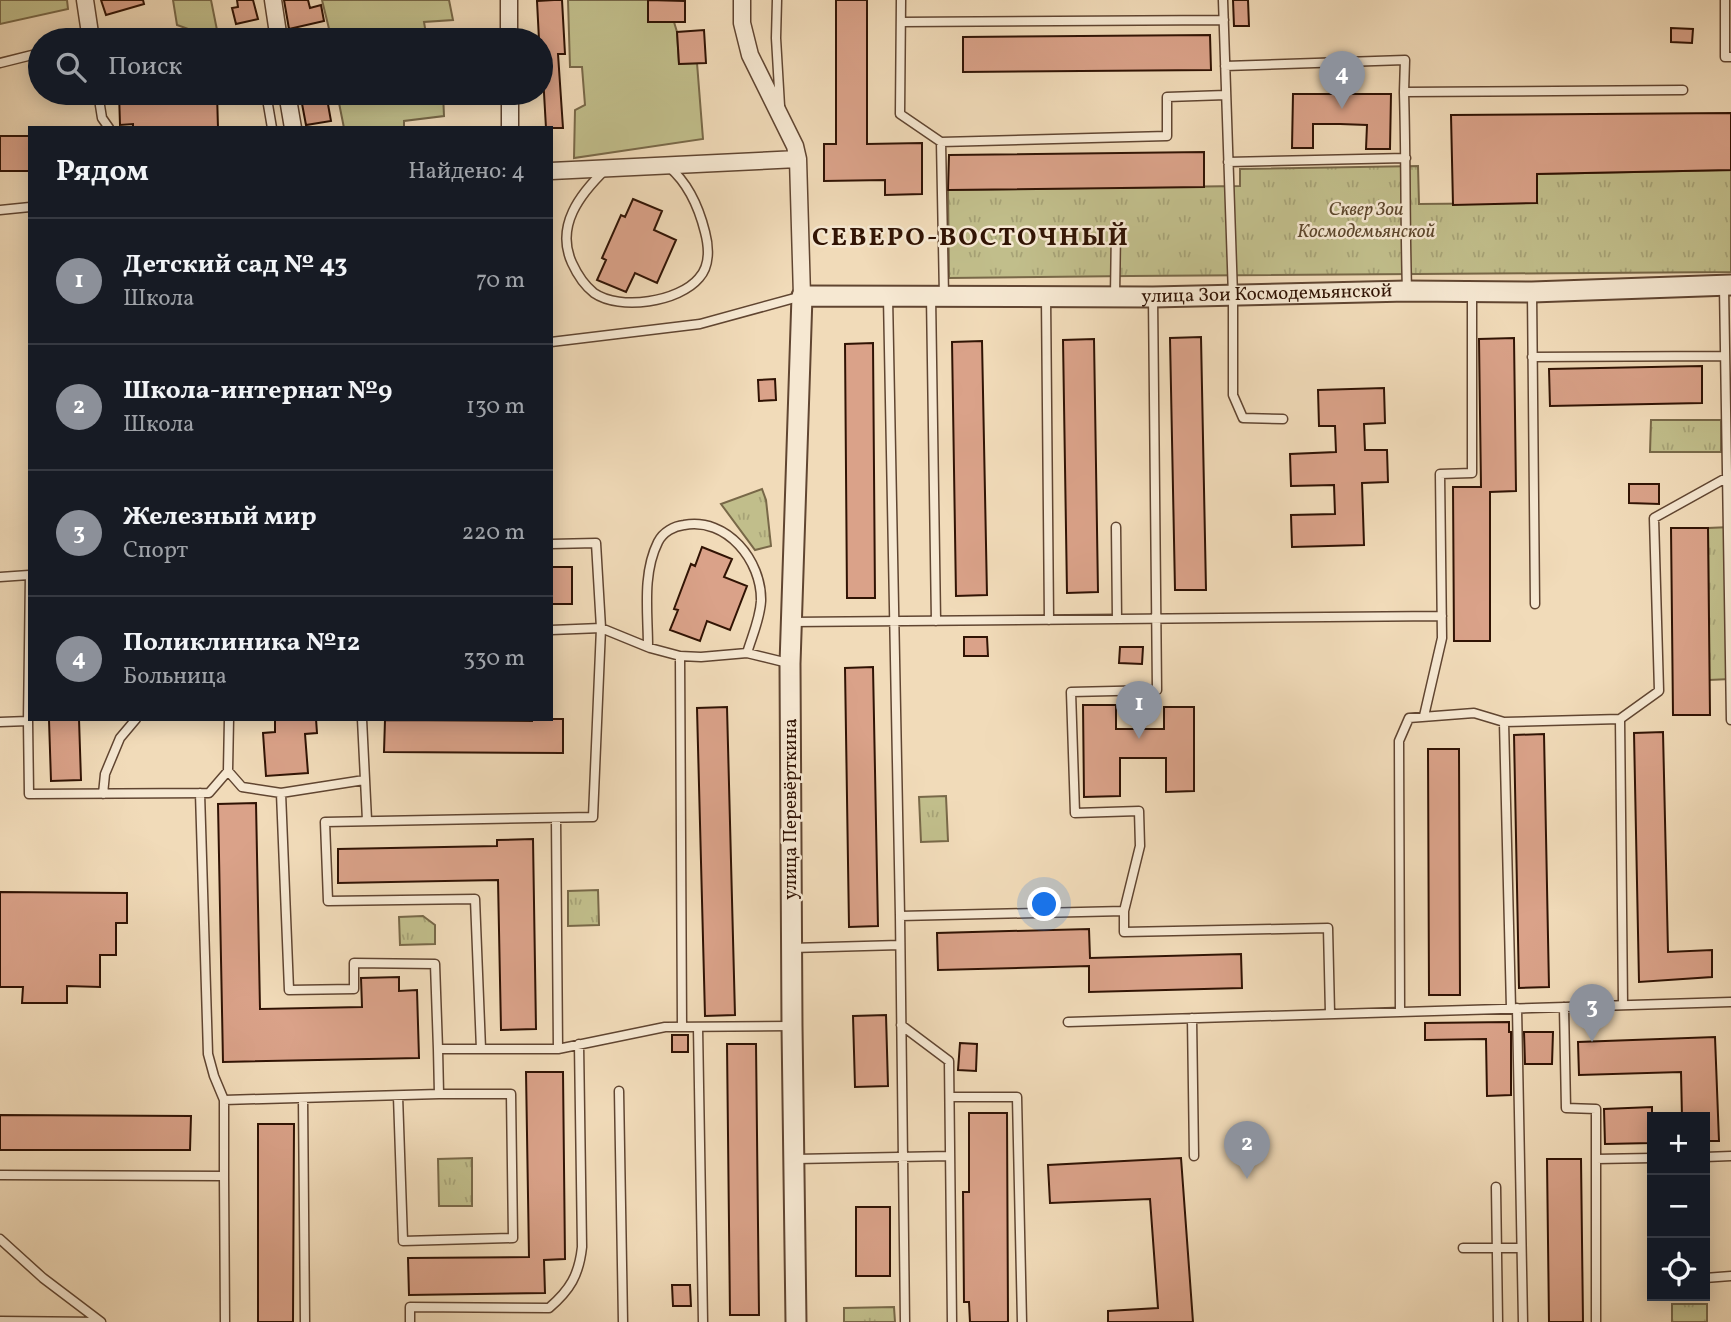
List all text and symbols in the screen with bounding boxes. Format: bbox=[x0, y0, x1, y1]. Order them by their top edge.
search box bbox=[28, 28, 553, 105]
icon: search bbox=[52, 48, 90, 86]
text: Поиск bbox=[108, 49, 182, 85]
pin: 4 bbox=[1319, 51, 1365, 109]
text: Рядом bbox=[56, 151, 149, 193]
text: Найдено: 4 bbox=[408, 156, 525, 188]
park label: Сквер Зои Космодемьянской bbox=[1297, 197, 1435, 245]
district label: СЕВЕРО-ВОСТОЧНЫЙ bbox=[812, 220, 1130, 256]
text: Детский сад № 43 bbox=[123, 247, 348, 283]
text: 1 bbox=[74, 265, 84, 297]
text: 70 m bbox=[476, 265, 525, 297]
street label: улица Зои Космодемьянской bbox=[1141, 278, 1392, 310]
text: Школа bbox=[123, 283, 194, 315]
text: Школа-интернат №9 bbox=[123, 373, 392, 409]
text: 2 bbox=[73, 391, 85, 423]
text: 130 m bbox=[466, 391, 525, 423]
text: Школа bbox=[123, 409, 194, 441]
text: Железный мир bbox=[123, 499, 317, 535]
text: 3 bbox=[73, 517, 85, 549]
text: 220 m bbox=[462, 517, 525, 549]
text: Спорт bbox=[123, 535, 188, 567]
text: Поликлиника №12 bbox=[123, 625, 360, 661]
text: 4 bbox=[72, 643, 86, 675]
text: 330 m bbox=[463, 643, 525, 675]
text: Больница bbox=[123, 661, 227, 693]
pin: 1 bbox=[1116, 681, 1162, 739]
street label: улица Перевёрткина bbox=[778, 718, 804, 900]
your location bbox=[1027, 887, 1061, 921]
pin: 3 bbox=[1569, 984, 1615, 1042]
map controls bbox=[1647, 1112, 1710, 1301]
button: + bbox=[1647, 1112, 1710, 1175]
pin: 2 bbox=[1224, 1121, 1270, 1179]
button: − bbox=[1647, 1175, 1710, 1238]
button: locate bbox=[1647, 1238, 1710, 1301]

